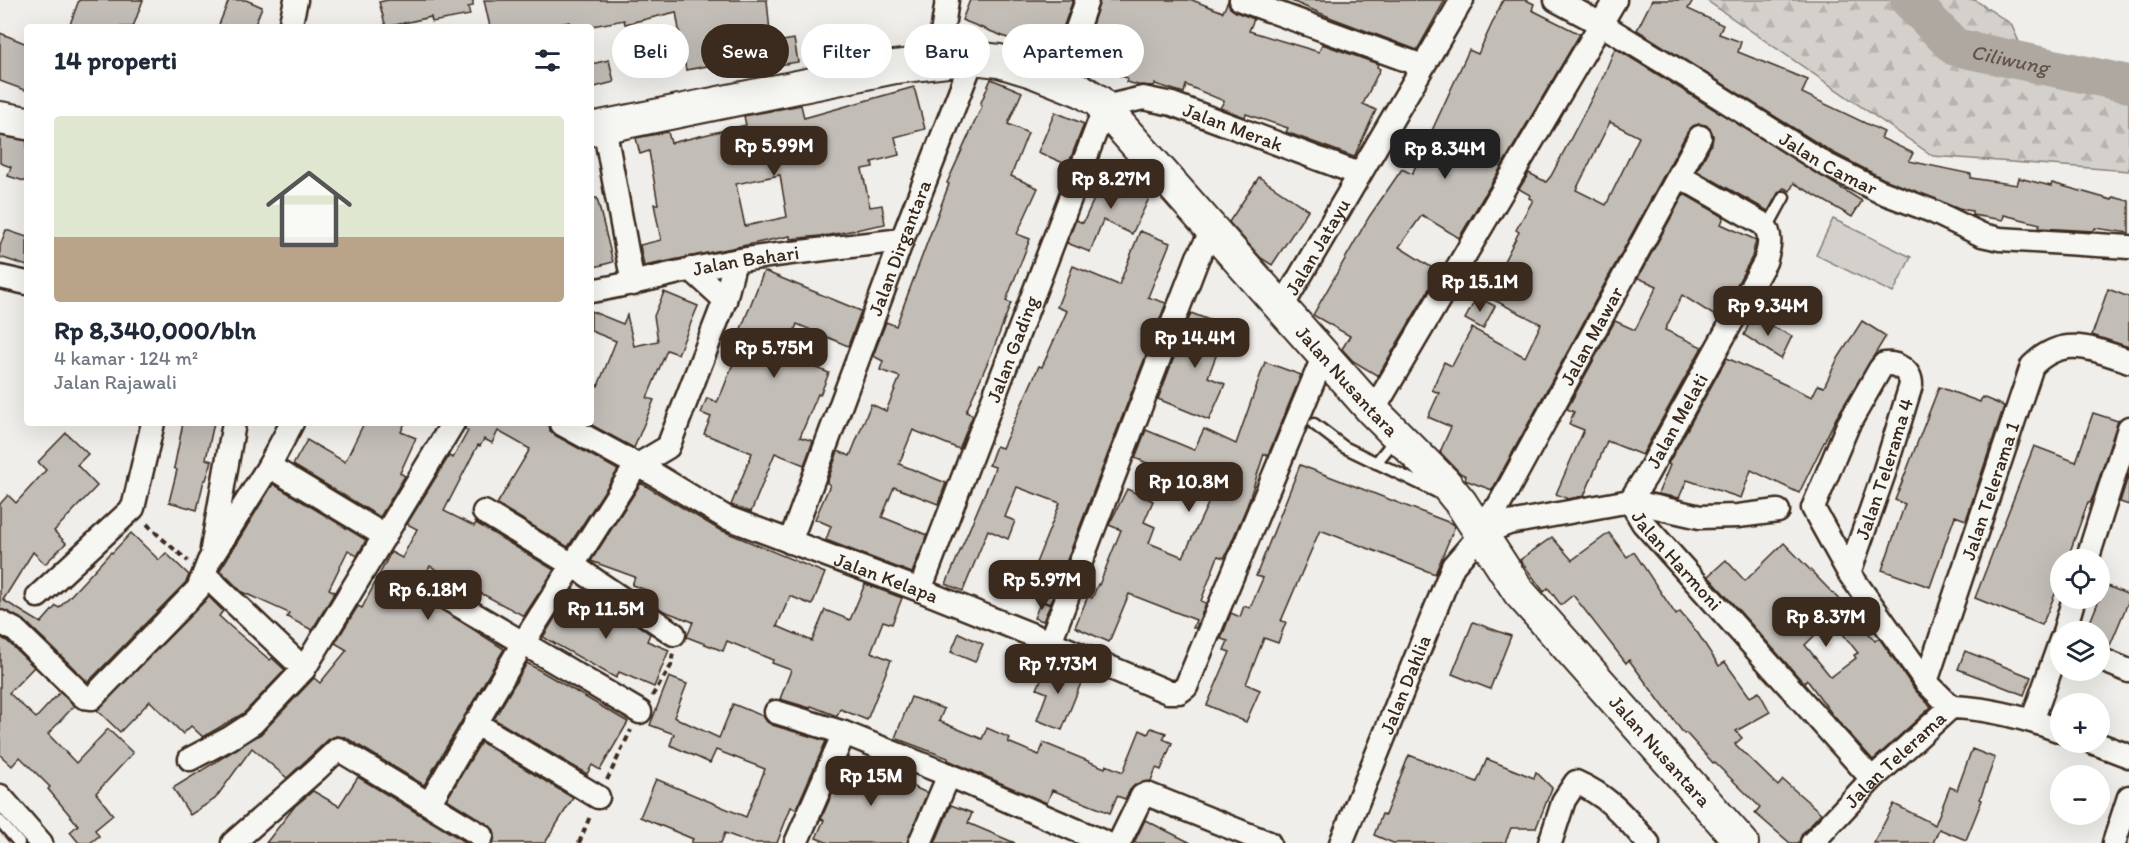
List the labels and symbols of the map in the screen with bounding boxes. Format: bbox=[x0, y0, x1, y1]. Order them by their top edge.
water label: Ciliwung bbox=[1969, 38, 2053, 80]
street label: Jalan Merak bbox=[1180, 97, 1287, 157]
pin: Rp 5.99M bbox=[712, 126, 836, 177]
street label: Jalan Camar bbox=[1775, 126, 1882, 200]
pin: Rp 8.34M bbox=[1383, 129, 1507, 180]
pin: Rp 8.27M bbox=[1049, 159, 1173, 210]
street label: Jalan Dirgantara bbox=[863, 176, 936, 319]
street label: Jalan Jatayu bbox=[1280, 194, 1355, 299]
street label: Jalan Bahari bbox=[690, 240, 801, 281]
pin: Rp 15.1M bbox=[1418, 262, 1542, 313]
street label: Jalan Mawar bbox=[1555, 282, 1628, 389]
pin: Rp 9.34M bbox=[1706, 286, 1830, 337]
street label: Jalan Gading bbox=[981, 292, 1044, 406]
pin: Rp 14.4M bbox=[1133, 318, 1257, 369]
street label: Jalan Nusantara bbox=[1291, 321, 1404, 442]
pin: Rp 5.75M bbox=[712, 328, 836, 379]
street label: Jalan Melati bbox=[1641, 369, 1713, 472]
street label: Jalan Telerama 4 bbox=[1850, 395, 1918, 543]
street label: Jalan Telerama 1 bbox=[1956, 418, 2025, 563]
pin: Rp 10.8M bbox=[1127, 462, 1251, 513]
street label: Jalan Harmoni bbox=[1626, 506, 1727, 615]
street label: Jalan Kelapa bbox=[831, 547, 942, 608]
pin: Rp 5.97M bbox=[980, 560, 1104, 611]
pin: Rp 6.18M bbox=[366, 570, 490, 621]
pin: Rp 11.5M bbox=[544, 589, 668, 640]
pin: Rp 8.37M bbox=[1764, 597, 1888, 648]
street label: Jalan Dahlia bbox=[1374, 631, 1436, 738]
pin: Rp 7.73M bbox=[996, 644, 1120, 695]
street label: Jalan Nusantara bbox=[1604, 690, 1717, 812]
street label: Jalan Telerama bbox=[1839, 705, 1951, 813]
pin: Rp 15M bbox=[822, 756, 920, 807]

